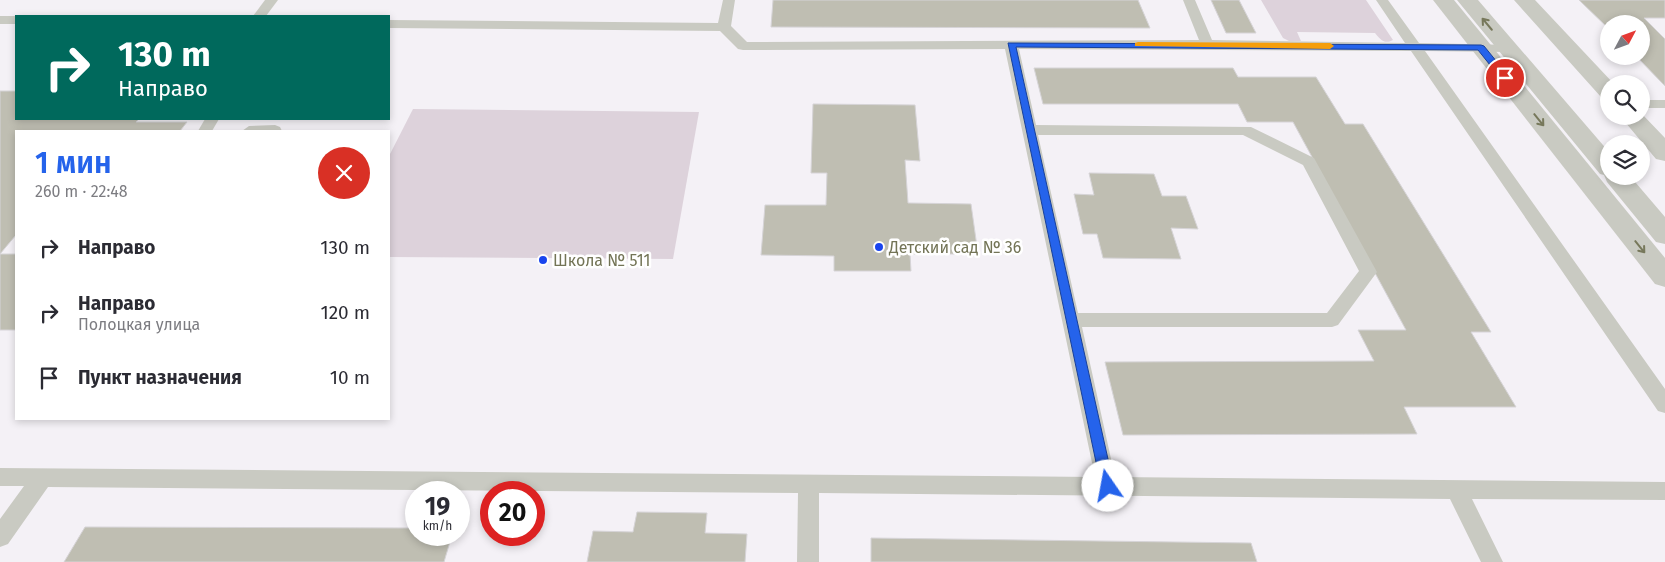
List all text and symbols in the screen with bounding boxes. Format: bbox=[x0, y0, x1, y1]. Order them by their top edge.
north arrow bbox=[1600, 15, 1650, 65]
map controls bbox=[1600, 15, 1650, 185]
one-way arrow bbox=[1482, 18, 1493, 31]
text: 130 m bbox=[118, 33, 211, 75]
icon: right bbox=[35, 35, 100, 100]
pin bbox=[1484, 57, 1526, 99]
icon: arrive bbox=[1491, 64, 1519, 92]
text: Направо bbox=[118, 75, 208, 102]
button: search bbox=[1600, 75, 1650, 125]
one-way arrow bbox=[1533, 113, 1544, 126]
button: layers bbox=[1600, 135, 1650, 185]
text: 1 мин bbox=[35, 145, 112, 181]
button: close bbox=[318, 147, 370, 199]
text: 260 m · 22:48 bbox=[35, 182, 128, 201]
icon: right bbox=[35, 234, 63, 262]
text: Направо bbox=[78, 236, 155, 259]
text: 130 m bbox=[320, 236, 370, 259]
place label: Детский сад № 36 bbox=[888, 238, 1021, 257]
one-way arrow bbox=[1635, 240, 1646, 253]
marker: Детский сад № 36 bbox=[873, 241, 885, 253]
place label: Школа № 511 bbox=[553, 251, 650, 270]
marker: Школа № 511 bbox=[537, 254, 549, 266]
text: Направо bbox=[78, 292, 155, 315]
icon: right bbox=[35, 299, 63, 327]
text: 120 m bbox=[320, 301, 370, 324]
text: Полоцкая улица bbox=[78, 315, 200, 334]
icon: arrive bbox=[35, 364, 63, 392]
text: Пункт назначения bbox=[78, 366, 242, 389]
text: 10 m bbox=[330, 366, 370, 389]
position arrow bbox=[1081, 459, 1133, 511]
speed limit sign: 20 bbox=[480, 481, 545, 546]
text: 19 bbox=[425, 492, 450, 522]
text: km/h bbox=[423, 519, 452, 533]

